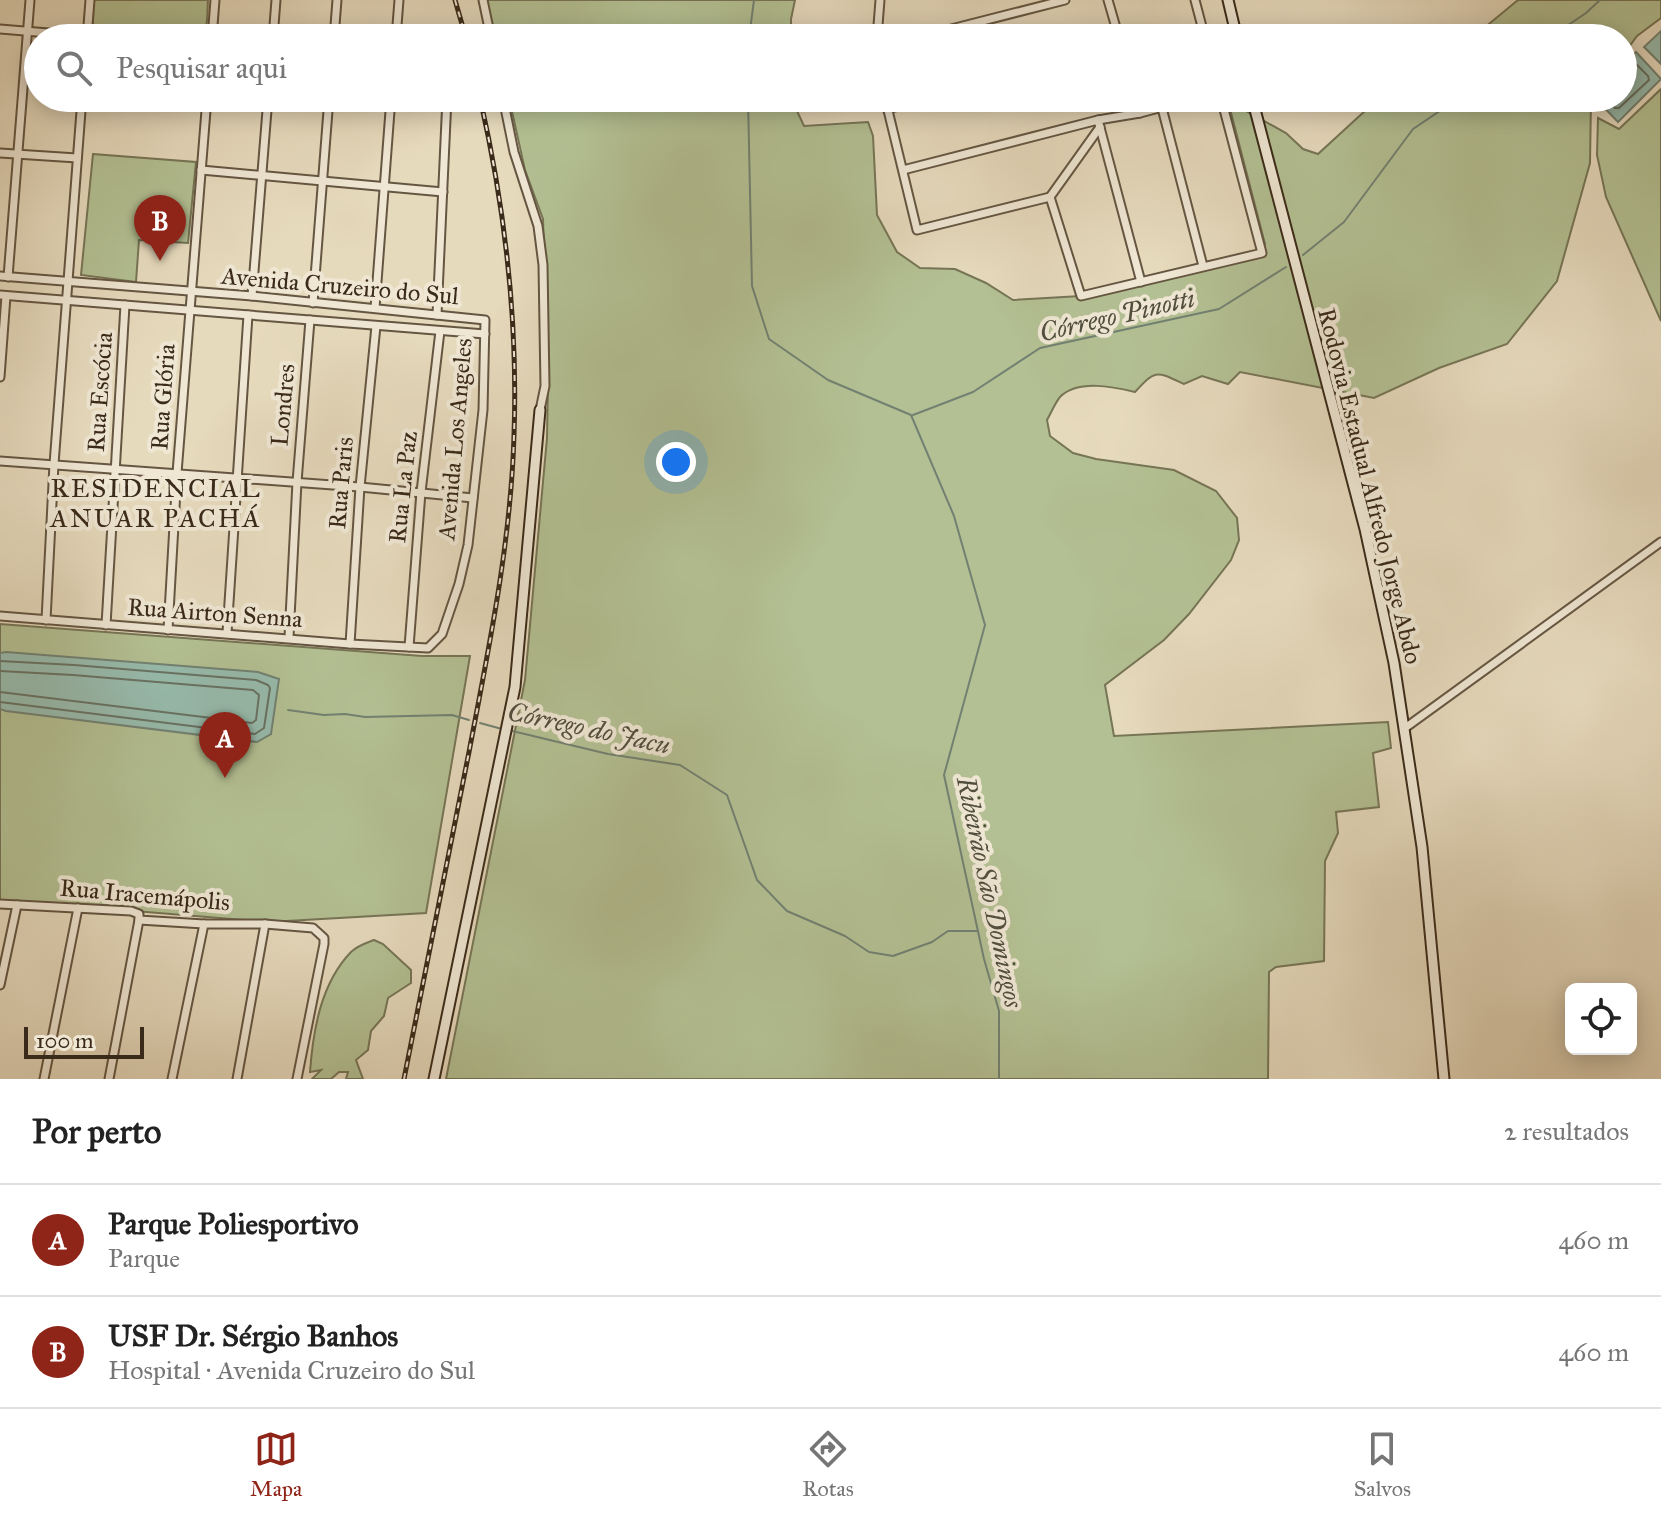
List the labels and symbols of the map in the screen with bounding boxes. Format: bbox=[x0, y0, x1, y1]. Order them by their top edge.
pin: B bbox=[134, 195, 186, 261]
street label: Avenida Cruzeiro do Sul bbox=[219, 261, 460, 311]
water label: Córrego Pinotti bbox=[1036, 282, 1198, 348]
street label: Rodovia Estadual Alfredo Jorge Abdo bbox=[1311, 305, 1429, 667]
street label: Rua Escócia bbox=[81, 330, 119, 453]
street label: Avenida Los Angeles bbox=[431, 337, 479, 542]
street label: Rua Glória bbox=[144, 342, 182, 451]
street label: Londres bbox=[264, 363, 302, 447]
street label: Rua La Paz bbox=[382, 430, 424, 544]
street label: Rua Paris bbox=[322, 436, 360, 530]
your location bbox=[656, 442, 696, 482]
district label: RESIDENCIAL ANUAR PACHÁ bbox=[49, 472, 262, 534]
street label: Rua Airton Senna bbox=[126, 592, 304, 634]
water label: Córrego do Jacu bbox=[505, 695, 673, 761]
pin: A bbox=[199, 712, 251, 778]
water label: Ribeirão São Domingos bbox=[950, 773, 1030, 1011]
street label: Rua Iracemápolis bbox=[59, 873, 231, 917]
scale bar bbox=[24, 1023, 144, 1059]

